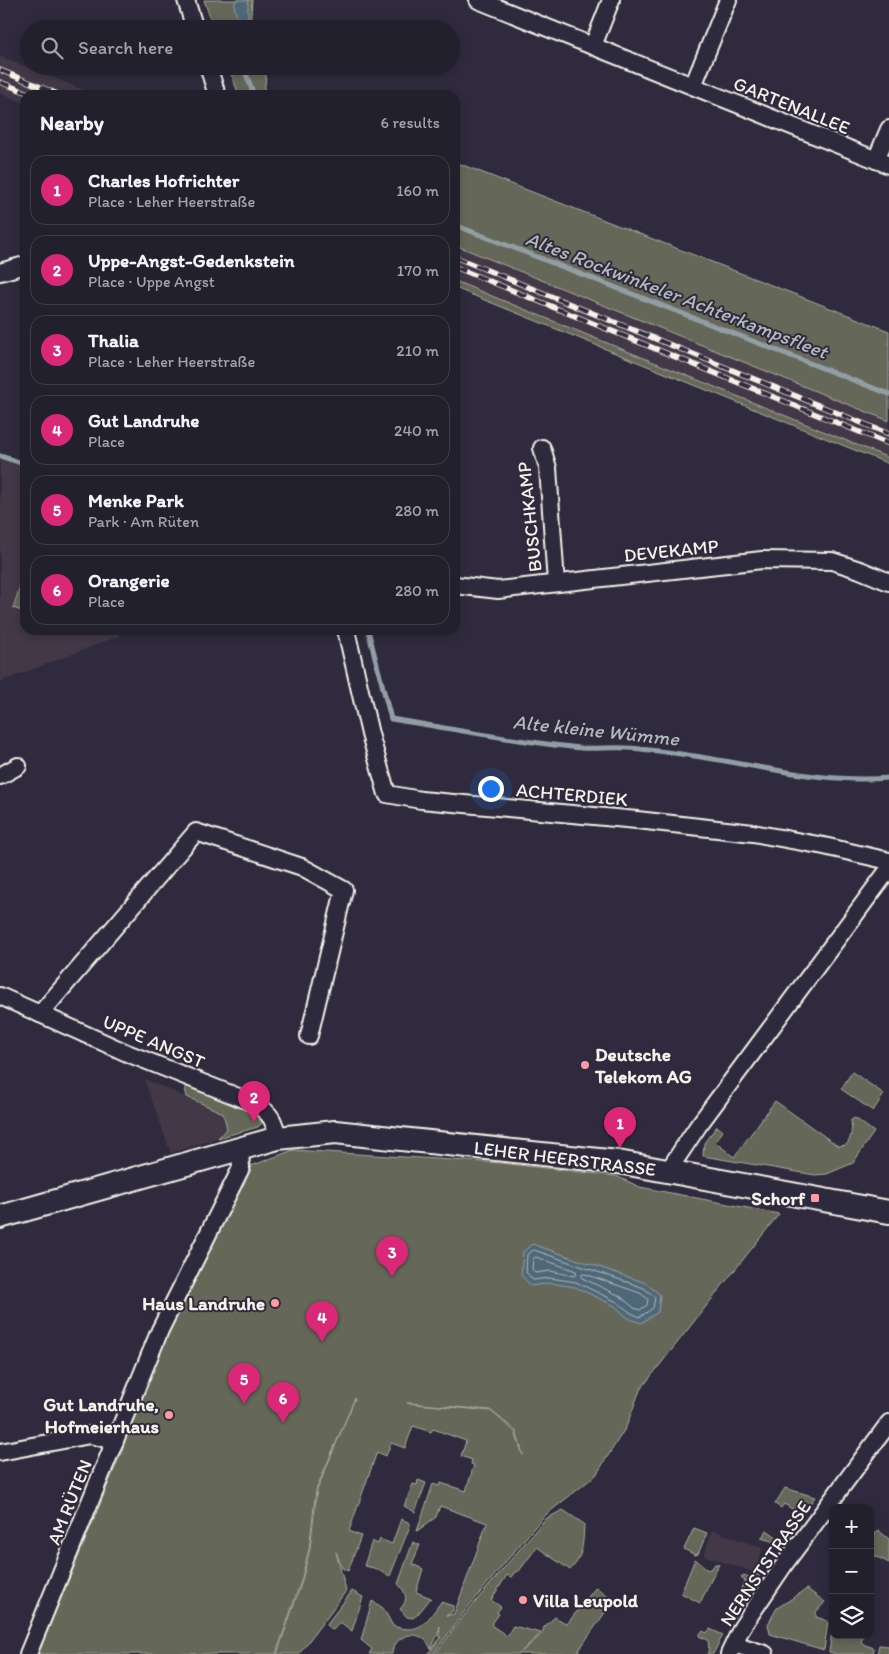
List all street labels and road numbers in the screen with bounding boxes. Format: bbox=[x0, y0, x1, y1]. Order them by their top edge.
street label: GARTENALLEE bbox=[730, 72, 854, 139]
street label: BUSCHKAMP bbox=[512, 461, 547, 573]
street label: DEVEKAMP bbox=[623, 534, 720, 567]
street label: ACHTERDIEK bbox=[515, 778, 630, 811]
street label: UPPE ANGST bbox=[99, 1010, 209, 1073]
street label: LEHER HEERSTRASSE bbox=[473, 1136, 657, 1181]
street label: AM RÜTEN bbox=[42, 1456, 97, 1548]
street label: NERNSTSTRASSE bbox=[715, 1496, 816, 1630]

